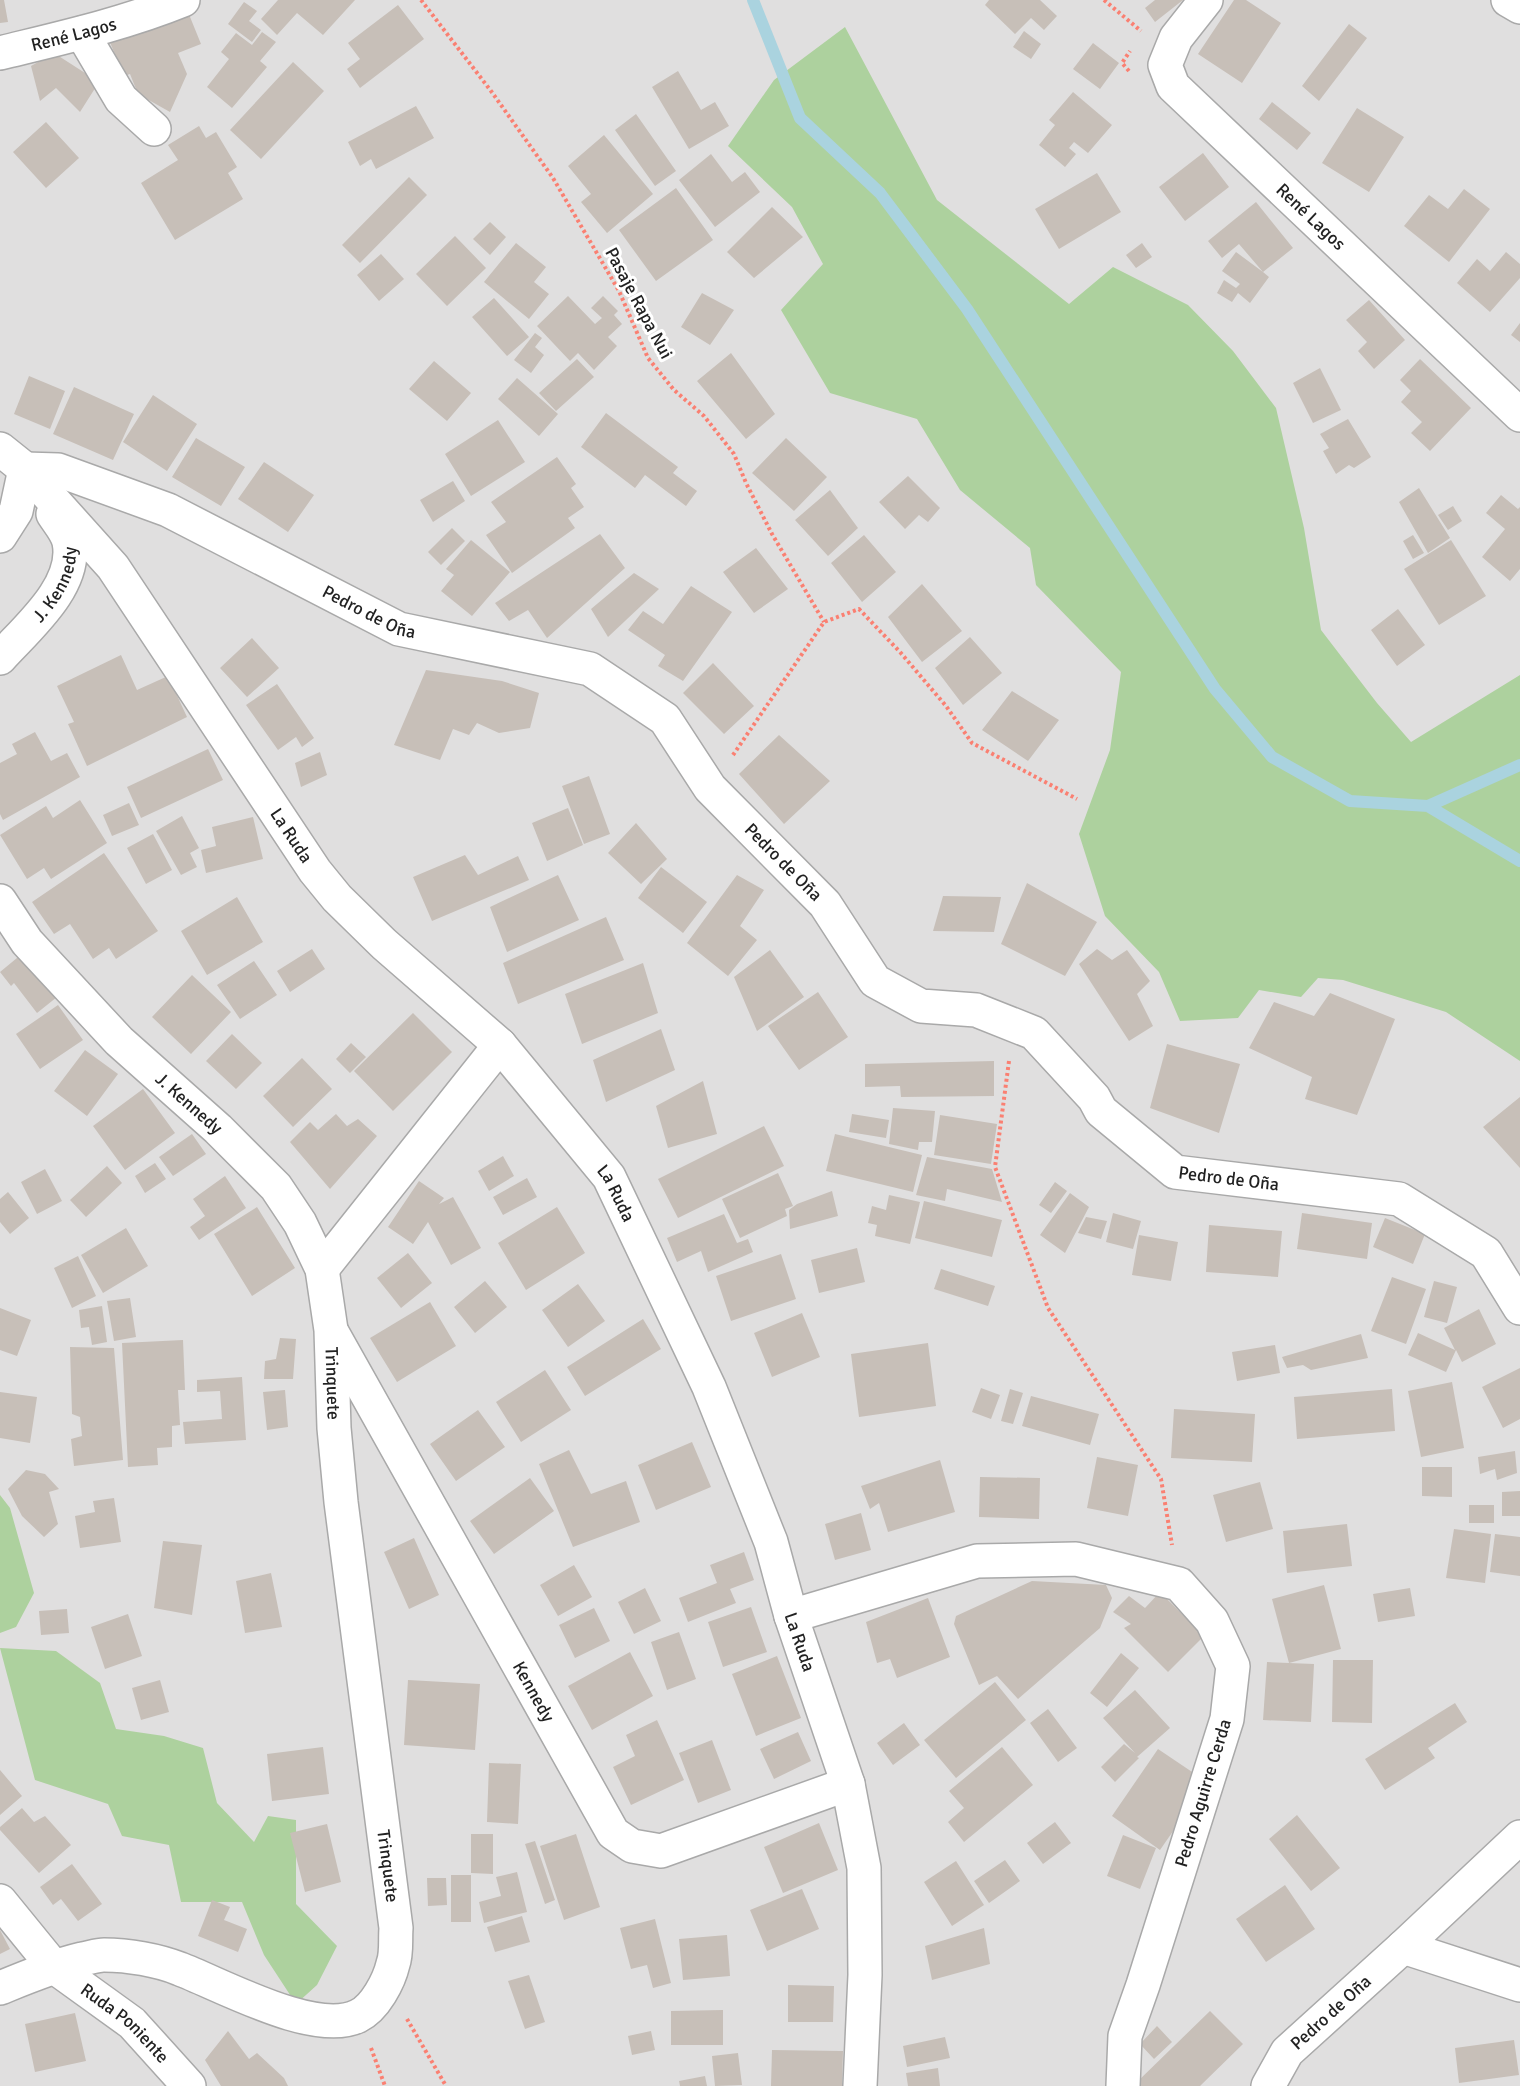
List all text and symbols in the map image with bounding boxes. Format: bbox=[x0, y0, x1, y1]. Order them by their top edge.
street label: René Lagos bbox=[29, 13, 119, 56]
street label: René Lagos bbox=[1272, 179, 1350, 255]
street label: Pasaje Rapa Nui bbox=[600, 243, 678, 363]
street label: J. Kennedy bbox=[28, 546, 81, 627]
street label: Pedro de Oña bbox=[319, 580, 418, 643]
street label: La Ruda bbox=[265, 804, 317, 867]
street label: Pedro de Oña bbox=[740, 818, 827, 906]
street label: J. Kennedy bbox=[151, 1068, 228, 1139]
street label: La Ruda bbox=[592, 1160, 640, 1225]
street label: Pedro de Oña bbox=[1177, 1162, 1280, 1195]
street label: Trinquete bbox=[321, 1346, 345, 1420]
street label: La Ruda bbox=[780, 1609, 820, 1675]
street label: Kennedy bbox=[508, 1657, 560, 1726]
street label: Pedro Aguirre Cerda bbox=[1170, 1716, 1236, 1870]
street label: Trinquete bbox=[372, 1828, 404, 1904]
street label: Pedro de Oña bbox=[1286, 1970, 1376, 2055]
street label: Ruda Poniente bbox=[76, 1979, 174, 2068]

